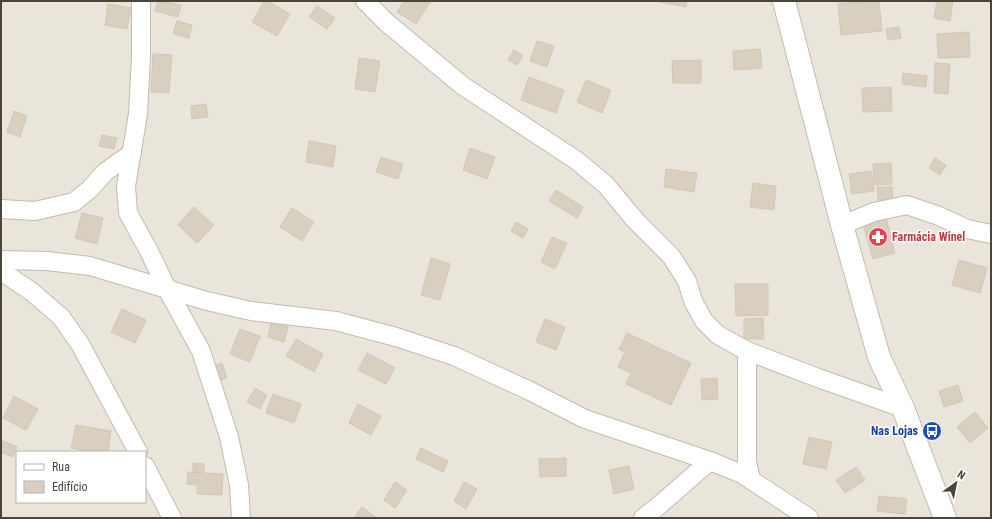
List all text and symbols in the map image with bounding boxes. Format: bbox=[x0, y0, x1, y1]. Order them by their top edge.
pharmacy icon: Farmácia Winel bbox=[867, 226, 889, 248]
place label: Farmácia Winel bbox=[892, 230, 965, 244]
bus stop icon: Nas Lojas bbox=[921, 420, 943, 442]
place label: Nas Lojas bbox=[871, 424, 919, 438]
legend bbox=[16, 451, 146, 503]
text: Rua bbox=[52, 460, 70, 474]
north arrow bbox=[936, 463, 976, 503]
text: N bbox=[955, 468, 968, 482]
text: Edifício bbox=[52, 480, 88, 494]

